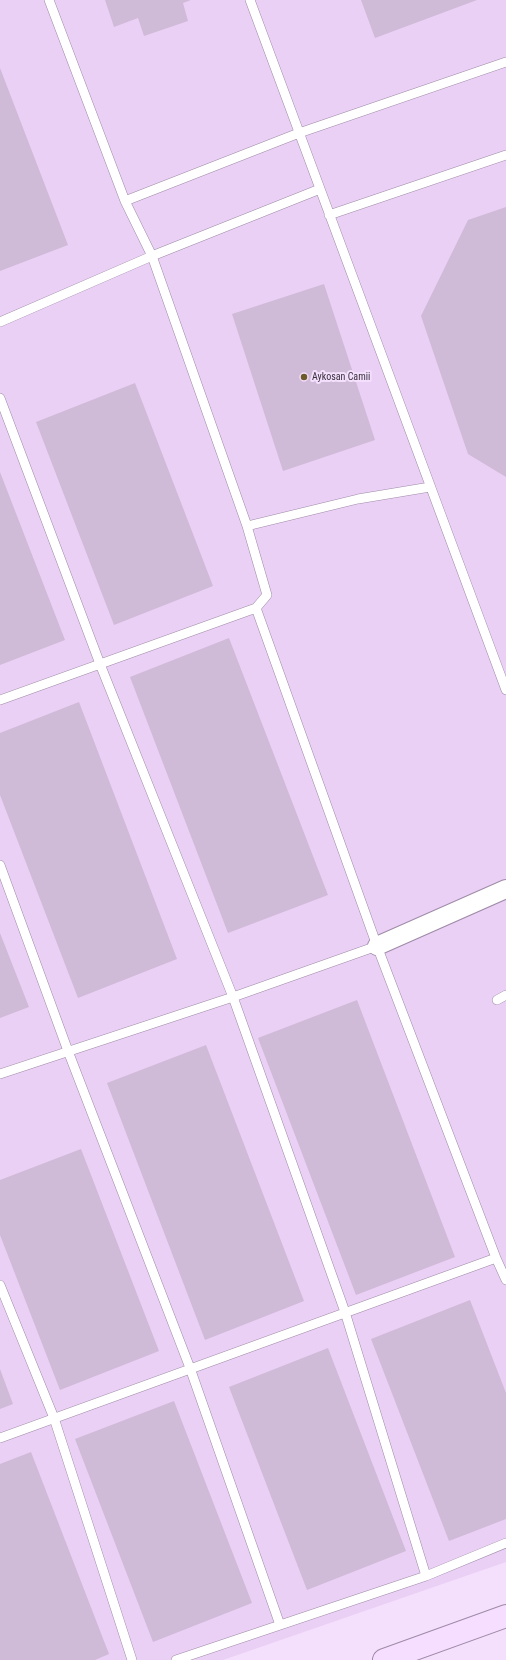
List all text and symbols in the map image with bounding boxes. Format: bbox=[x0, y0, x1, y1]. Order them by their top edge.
place label: Aykosan Camii bbox=[312, 371, 370, 383]
marker: Aykosan Camii bbox=[299, 372, 309, 382]

